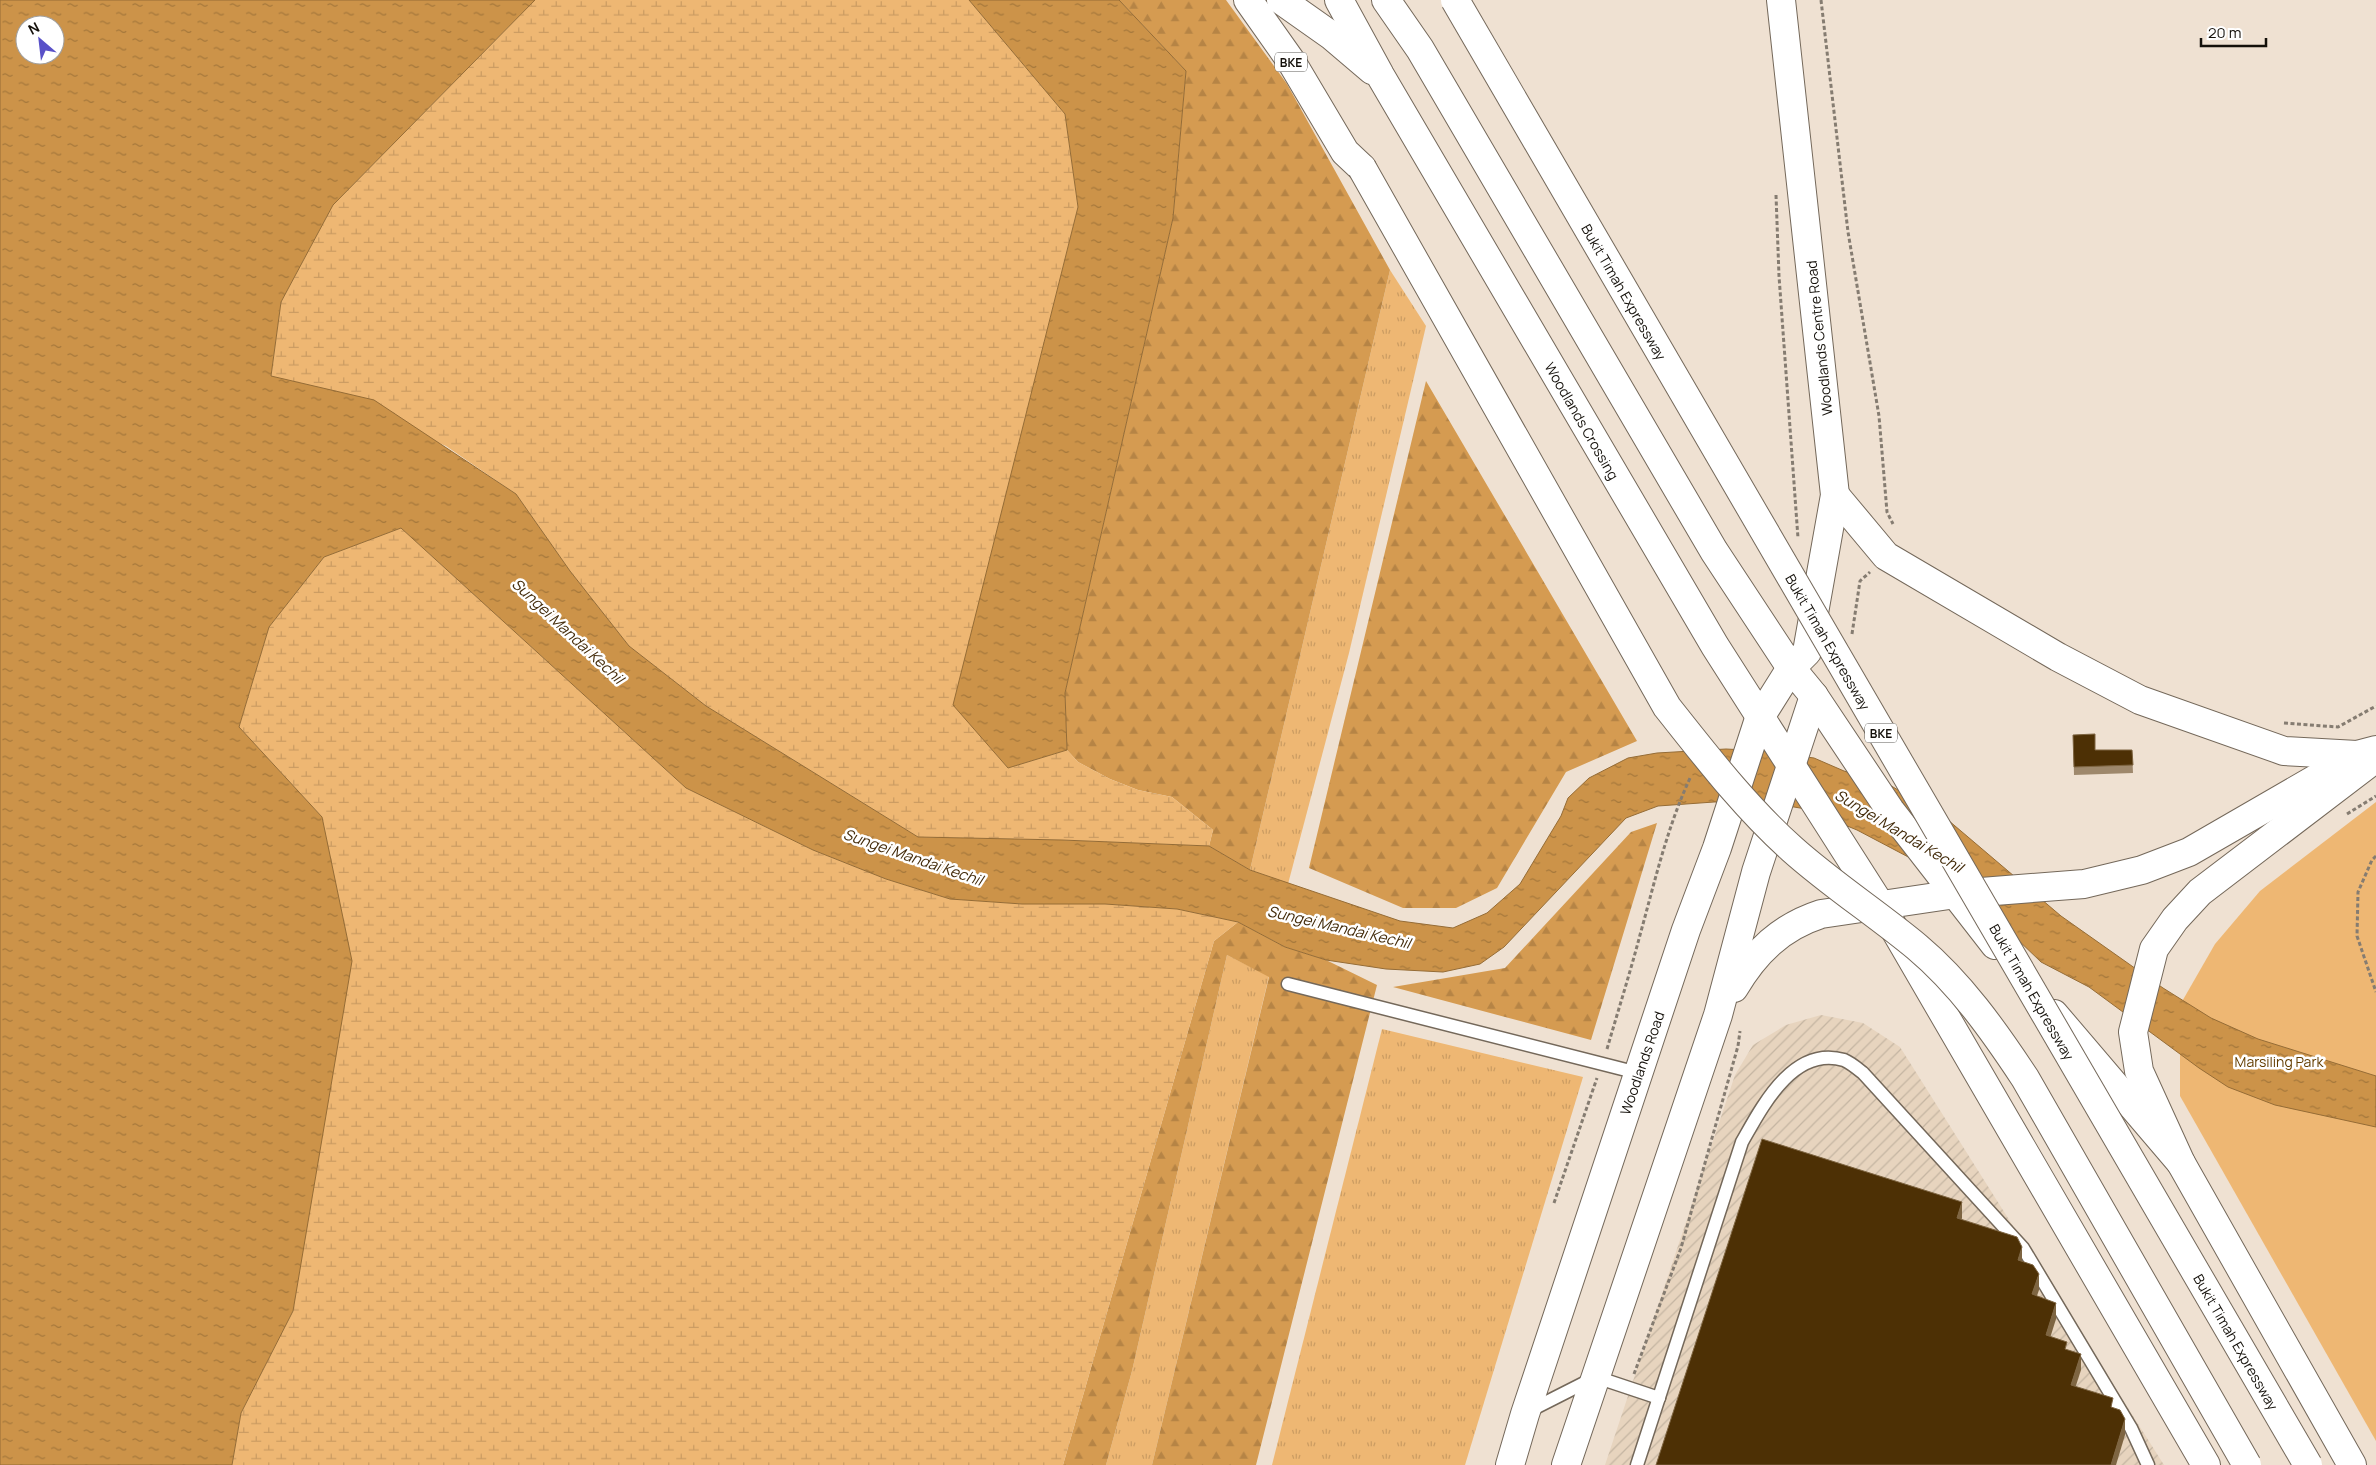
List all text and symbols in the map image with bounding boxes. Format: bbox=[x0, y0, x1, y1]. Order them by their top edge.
north arrow bbox=[15, 15, 65, 65]
scale bar bbox=[2201, 15, 2266, 47]
text: N bbox=[25, 17, 43, 39]
text: 20 m bbox=[2208, 22, 2241, 43]
road number: BKE bbox=[1275, 52, 1307, 72]
street label: Bukit Timah Expressway bbox=[1577, 221, 1671, 364]
street label: Woodlands Centre Road bbox=[1801, 260, 1837, 416]
street label: Woodlands Crossing bbox=[1541, 359, 1623, 483]
street label: Bukit Timah Expressway bbox=[1781, 571, 1875, 714]
water label: Sungei Mandai Kechil bbox=[507, 574, 630, 690]
road number: BKE bbox=[1865, 724, 1897, 742]
water label: Sungei Mandai Kechil bbox=[1831, 784, 1969, 879]
water label: Sungei Mandai Kechil bbox=[841, 823, 988, 892]
water label: Sungei Mandai Kechil bbox=[1265, 900, 1415, 954]
street label: Bukit Timah Expressway bbox=[1985, 921, 2079, 1064]
street label: Woodlands Road bbox=[1615, 1009, 1669, 1117]
park label: Marsiling Park bbox=[2235, 1052, 2324, 1071]
street label: Bukit Timah Expressway bbox=[2189, 1271, 2283, 1414]

